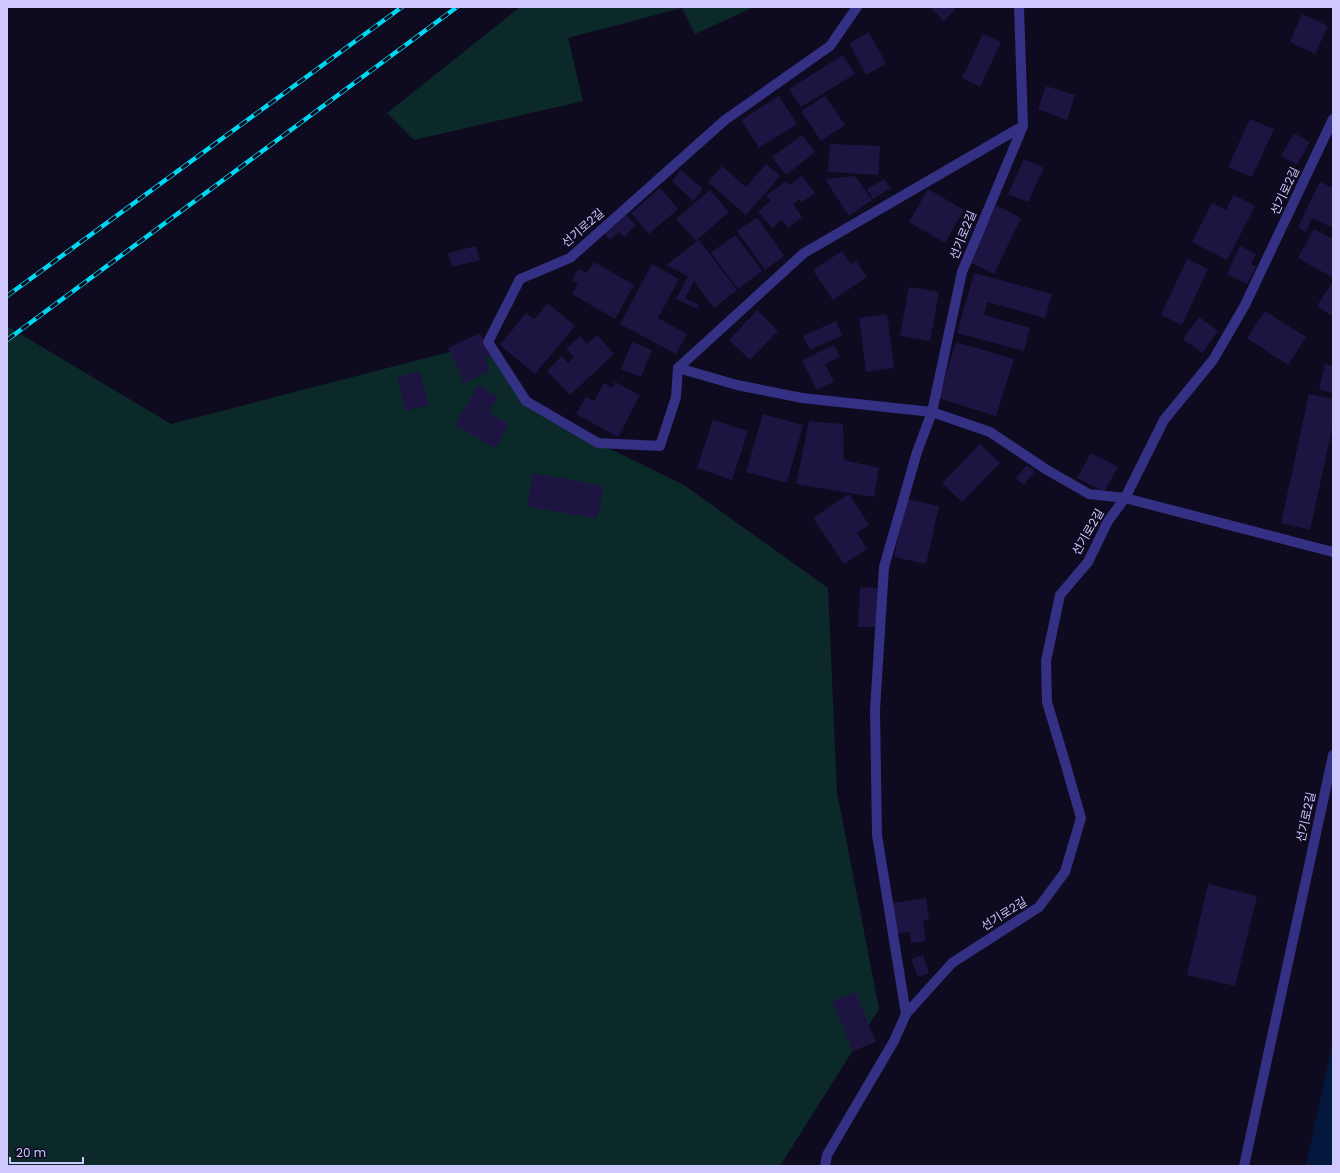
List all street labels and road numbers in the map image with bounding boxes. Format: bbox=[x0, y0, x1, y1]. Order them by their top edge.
street label: 선기로2길 bbox=[1266, 164, 1303, 218]
street label: 선기로2길 bbox=[558, 204, 608, 251]
street label: 선기로2길 bbox=[945, 208, 980, 262]
street label: 선기로2길 bbox=[1067, 505, 1108, 558]
street label: 선기로2길 bbox=[1292, 790, 1319, 844]
street label: 선기로2길 bbox=[978, 893, 1030, 934]

